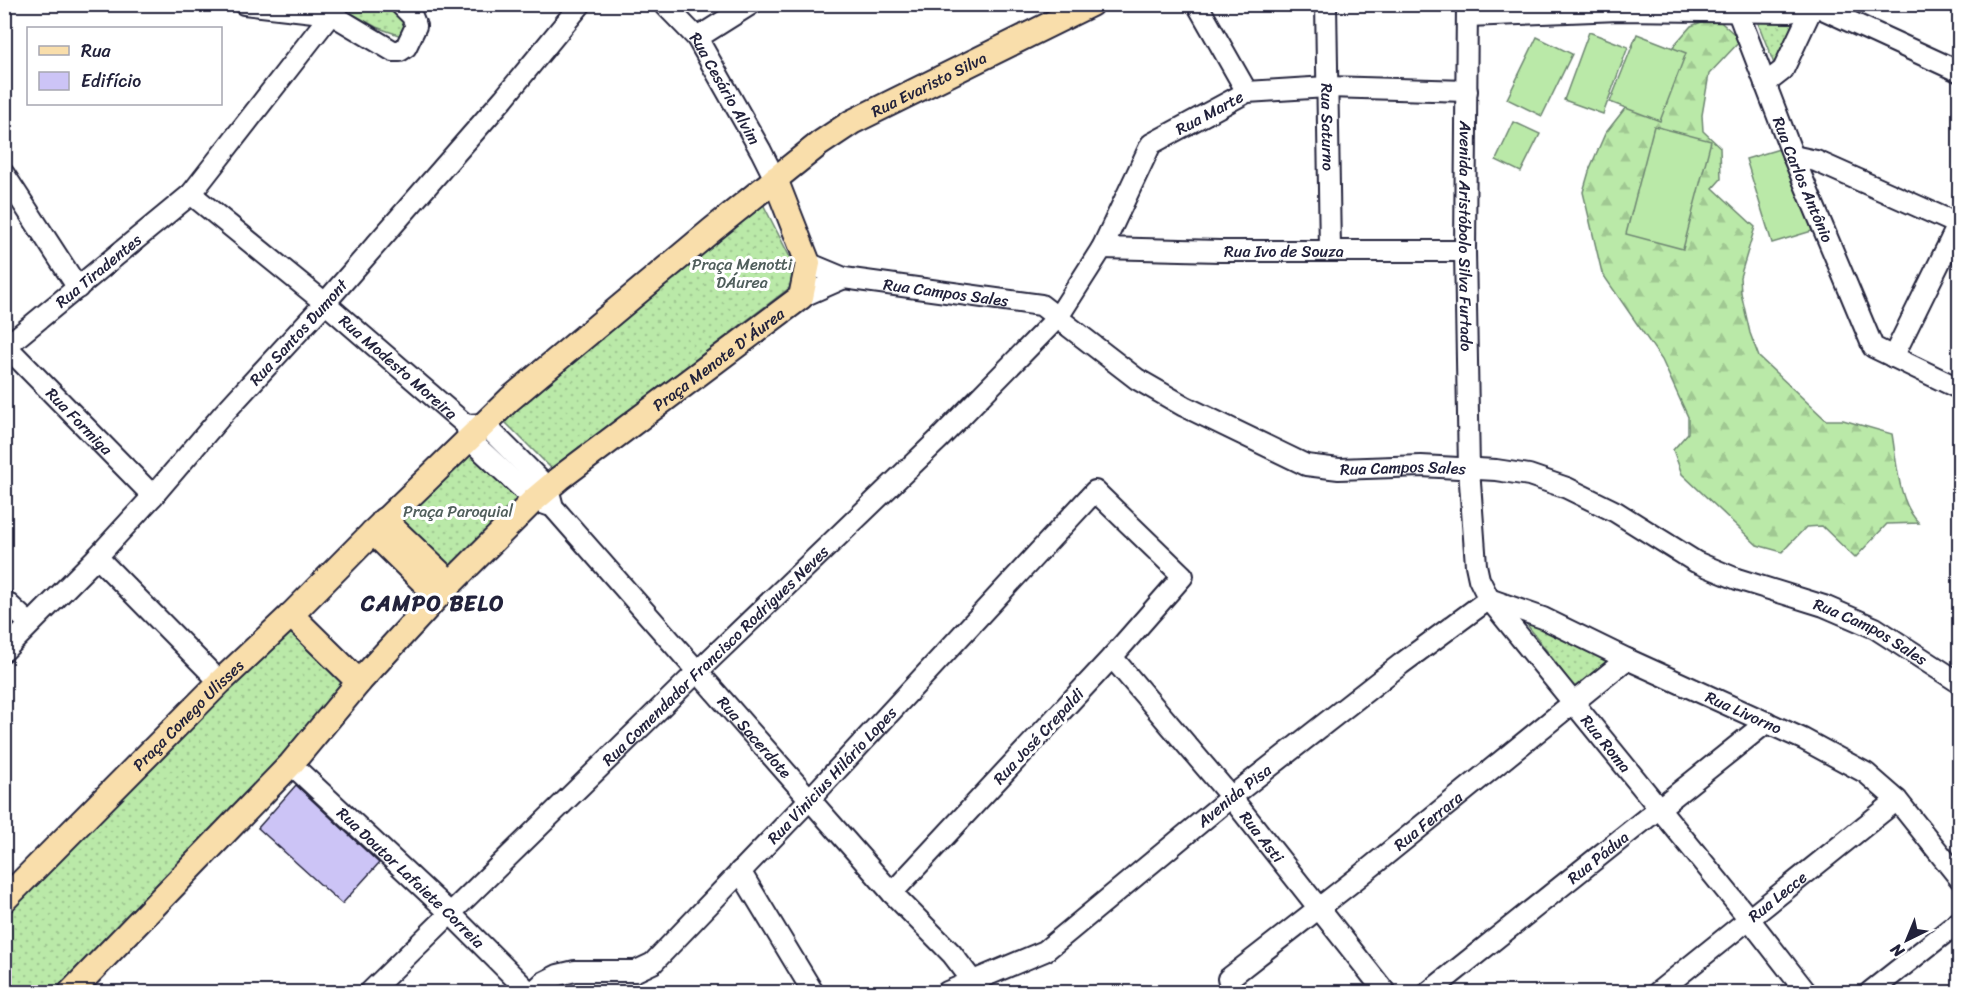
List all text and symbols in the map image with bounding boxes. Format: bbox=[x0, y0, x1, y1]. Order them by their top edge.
street label: Rua Cesário Alvim bbox=[682, 24, 769, 150]
legend bbox=[27, 27, 222, 105]
text: Rua bbox=[81, 35, 112, 67]
street label: Rua Evaristo Silva bbox=[866, 44, 992, 126]
text: Edifício bbox=[81, 65, 141, 97]
street label: Rua Marte bbox=[1170, 82, 1249, 143]
street label: Rua Saturno bbox=[1312, 83, 1343, 171]
street label: Rua Carlos Antônio bbox=[1764, 112, 1842, 247]
street label: Avenida Aristóbolo Silva Furtado bbox=[1450, 120, 1481, 352]
street label: Rua Tiradentes bbox=[49, 226, 149, 316]
street label: Rua Ivo de Souza bbox=[1224, 237, 1344, 266]
park label: Praça Menotti DÁurea bbox=[692, 250, 793, 297]
street label: Rua Campos Sales bbox=[882, 270, 1011, 315]
street label: Rua Santos Dumont bbox=[242, 272, 356, 393]
street label: Praça Menote D'Áurea bbox=[646, 299, 792, 419]
street label: Rua Modesto Moreira bbox=[332, 307, 464, 427]
street label: Rua Formiga bbox=[38, 380, 120, 463]
street label: Rua Campos Sales bbox=[1340, 452, 1467, 484]
park label: Praça Paroquial bbox=[403, 497, 513, 526]
street label: Rua Comendador Francisco Rodrigues Neves bbox=[595, 538, 836, 773]
district label: CAMPO BELO bbox=[360, 584, 505, 623]
street label: Rua Campos Sales bbox=[1810, 590, 1934, 674]
street label: Praça Conego Ulisses bbox=[125, 652, 251, 778]
street label: Rua José Crepaldi bbox=[986, 681, 1092, 792]
street label: Rua Livorno bbox=[1701, 683, 1787, 743]
street label: Rua Sacerdote bbox=[710, 689, 799, 785]
street label: Rua Vinicius Hilário Lopes bbox=[760, 699, 904, 851]
street label: Rua Roma bbox=[1573, 708, 1639, 779]
street label: Avenida Pisa bbox=[1189, 756, 1279, 836]
street label: Rua Ferrara bbox=[1387, 783, 1470, 858]
street label: Rua Doutor Lafaiete Correia bbox=[330, 800, 492, 956]
street label: Rua Asti bbox=[1232, 804, 1292, 870]
street label: Rua Pádua bbox=[1560, 823, 1636, 892]
street label: Rua Lecce bbox=[1741, 863, 1814, 930]
north arrow bbox=[1877, 910, 1937, 970]
text: N bbox=[1883, 936, 1912, 966]

